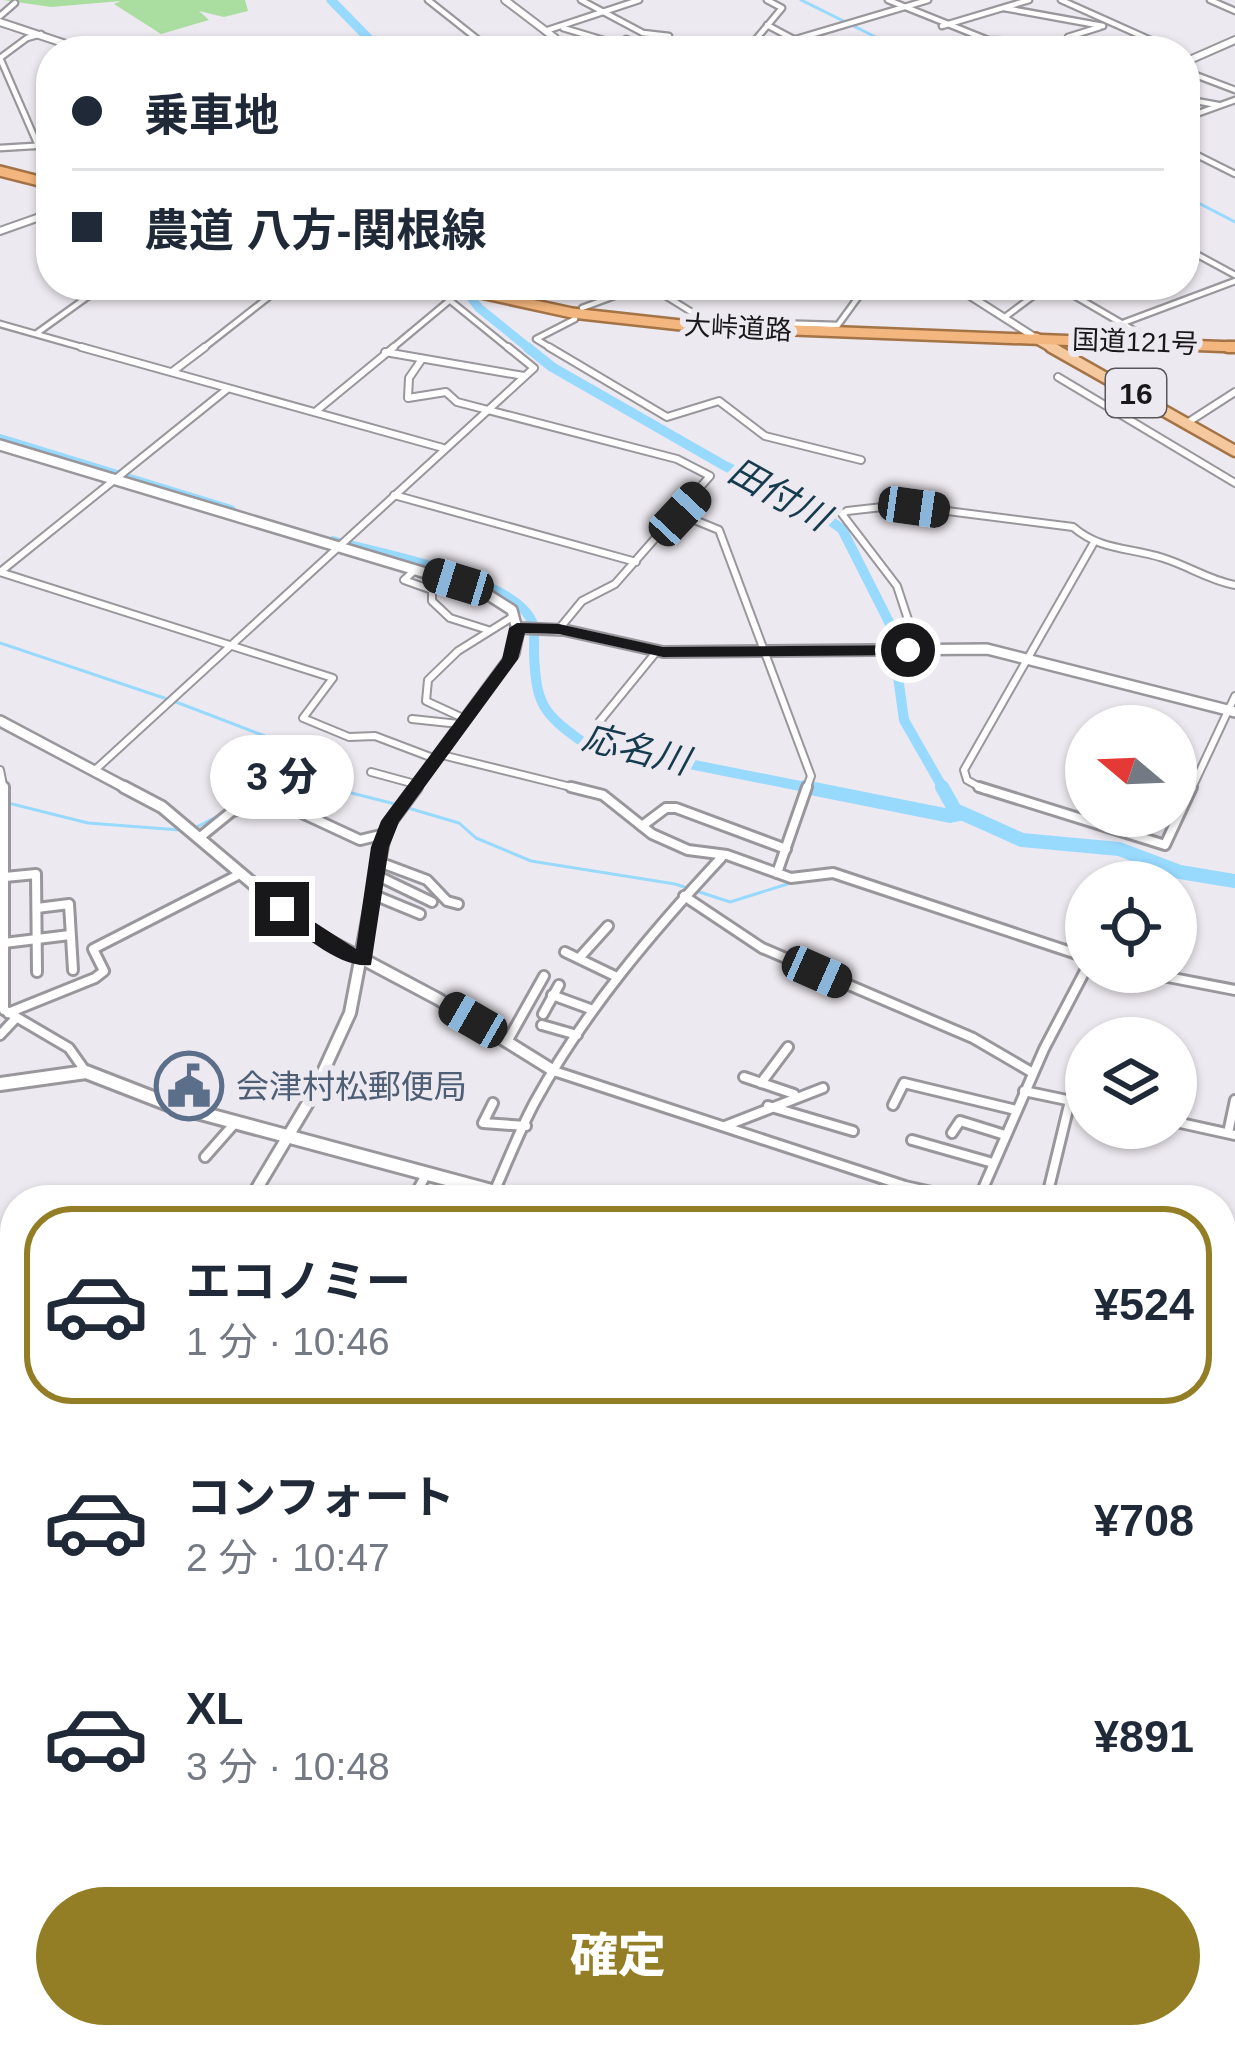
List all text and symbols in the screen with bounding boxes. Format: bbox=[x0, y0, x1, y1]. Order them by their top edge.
text: 乗車地 bbox=[144, 90, 279, 141]
text: 農道 八方-関根線 bbox=[144, 205, 487, 256]
street label: 大峠道路 bbox=[683, 310, 793, 346]
street label: 国道121号 bbox=[1071, 325, 1199, 359]
road number: 16 bbox=[1106, 369, 1166, 417]
water label: 田付川 bbox=[722, 450, 840, 540]
car bbox=[642, 475, 718, 553]
car bbox=[876, 484, 952, 530]
car bbox=[418, 554, 498, 610]
route start bbox=[881, 623, 935, 677]
north arrow bbox=[1065, 705, 1197, 837]
map controls bbox=[1065, 705, 1197, 1149]
water label: 応名川 bbox=[579, 716, 697, 783]
callout: 3 分 bbox=[210, 735, 354, 819]
text: 3 分 bbox=[246, 755, 318, 798]
button: locate bbox=[1065, 861, 1197, 993]
route end bbox=[255, 882, 309, 936]
car bbox=[777, 941, 857, 1003]
car bbox=[433, 986, 513, 1054]
button: layers bbox=[1065, 1017, 1197, 1149]
public building icon: 会津村松郵便局 bbox=[154, 1051, 224, 1121]
place label: 会津村松郵便局 bbox=[236, 1068, 467, 1105]
icon: car bbox=[42, 1251, 150, 1359]
text: エコノミー bbox=[186, 1256, 411, 1307]
text: ¥524 bbox=[1094, 1279, 1194, 1330]
text: 1 分 · 10:46 bbox=[186, 1320, 390, 1363]
icon: car bbox=[42, 1467, 150, 1575]
text: コンフォート bbox=[186, 1472, 455, 1523]
text: ¥708 bbox=[1094, 1495, 1194, 1546]
text: 2 分 · 10:47 bbox=[186, 1536, 390, 1579]
icon: car bbox=[42, 1683, 150, 1791]
text: XL bbox=[186, 1683, 244, 1734]
text: ¥891 bbox=[1094, 1711, 1194, 1762]
text: 3 分 · 10:48 bbox=[186, 1745, 390, 1788]
button: 確定 bbox=[36, 1887, 1200, 2025]

